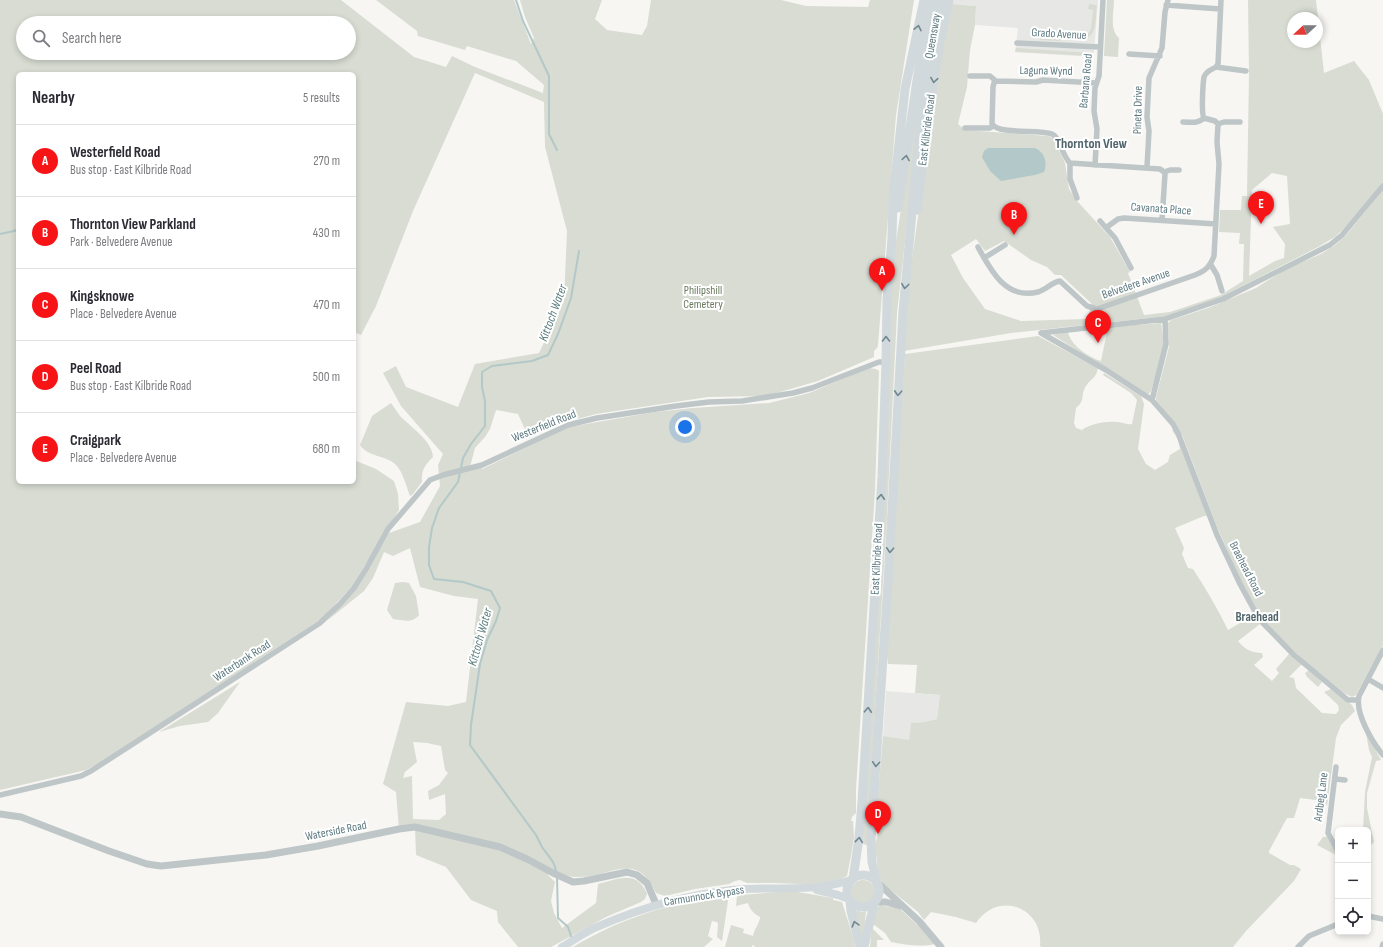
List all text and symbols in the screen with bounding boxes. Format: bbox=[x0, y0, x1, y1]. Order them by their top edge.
street label: Queensway bbox=[922, 12, 944, 60]
north arrow bbox=[1287, 12, 1323, 48]
search box bbox=[16, 16, 356, 60]
one-way arrow bbox=[913, 25, 921, 31]
street label: Grado Avenue bbox=[1031, 25, 1087, 43]
icon: search bbox=[30, 27, 52, 49]
text: Search here bbox=[62, 29, 122, 48]
street label: Barbana Road bbox=[1076, 53, 1096, 109]
street label: Laguna Wynd bbox=[1019, 63, 1073, 79]
one-way arrow bbox=[930, 77, 939, 83]
street label: Pineta Drive bbox=[1130, 86, 1146, 134]
text: Nearby bbox=[32, 88, 75, 108]
text: 5 results bbox=[303, 90, 340, 106]
street label: East Kilbride Road bbox=[915, 94, 939, 166]
district label: Thornton View bbox=[1055, 135, 1128, 152]
text: Westerfield Road bbox=[70, 143, 160, 162]
text: A bbox=[42, 153, 48, 169]
text: 270 m bbox=[313, 153, 340, 169]
one-way arrow bbox=[901, 155, 910, 161]
text: Bus stop · East Kilbride Road bbox=[70, 162, 192, 178]
pin: E bbox=[1248, 191, 1274, 224]
street label: Cavanata Place bbox=[1130, 199, 1192, 219]
pin: B bbox=[1001, 202, 1027, 235]
text: Thornton View Parkland bbox=[70, 215, 196, 234]
text: B bbox=[42, 225, 48, 241]
text: 430 m bbox=[313, 225, 340, 241]
text: Park · Belvedere Avenue bbox=[70, 234, 173, 250]
pin: A bbox=[869, 258, 895, 291]
street label: Belvedere Avenue bbox=[1100, 265, 1172, 303]
water label: Kittoch Water bbox=[535, 281, 571, 344]
park label: Philipshill Cemetery bbox=[683, 283, 723, 312]
one-way arrow bbox=[901, 283, 910, 289]
text: Kingsknowe bbox=[70, 287, 134, 306]
text: C bbox=[42, 297, 48, 313]
text: 470 m bbox=[313, 297, 340, 313]
text: Place · Belvedere Avenue bbox=[70, 306, 177, 322]
pin: C bbox=[1085, 310, 1111, 343]
one-way arrow bbox=[882, 336, 890, 342]
text: Peel Road bbox=[70, 359, 121, 378]
text: D bbox=[42, 369, 48, 385]
text: 500 m bbox=[313, 369, 340, 385]
text: Bus stop · East Kilbride Road bbox=[70, 378, 192, 394]
one-way arrow bbox=[894, 390, 903, 396]
street label: Westerfield Road bbox=[510, 406, 578, 446]
your location bbox=[675, 417, 695, 437]
text: Craigpark bbox=[70, 431, 121, 450]
text: E bbox=[42, 441, 48, 457]
text: 680 m bbox=[312, 441, 340, 457]
text: Place · Belvedere Avenue bbox=[70, 450, 177, 466]
one-way arrow bbox=[876, 494, 885, 500]
street label: East Kilbride Road bbox=[868, 523, 886, 595]
street label: Braehead Road bbox=[1226, 539, 1266, 599]
one-way arrow bbox=[885, 547, 894, 553]
water label: Kittoch Water bbox=[464, 605, 496, 668]
district label: Braehead bbox=[1235, 609, 1279, 625]
street label: Waterbank Road bbox=[211, 637, 273, 685]
one-way arrow bbox=[863, 707, 872, 713]
one-way arrow bbox=[872, 761, 881, 767]
street label: Ardbeg Lane bbox=[1310, 772, 1331, 823]
pin: D bbox=[865, 801, 891, 834]
street label: Waterside Road bbox=[304, 818, 368, 844]
map controls bbox=[1335, 827, 1371, 935]
button: + bbox=[1335, 827, 1371, 863]
one-way arrow bbox=[854, 837, 863, 843]
button: − bbox=[1335, 863, 1371, 899]
street label: Carmunnock Bypass bbox=[663, 882, 745, 910]
button: locate bbox=[1335, 899, 1371, 935]
one-way arrow bbox=[851, 921, 860, 928]

